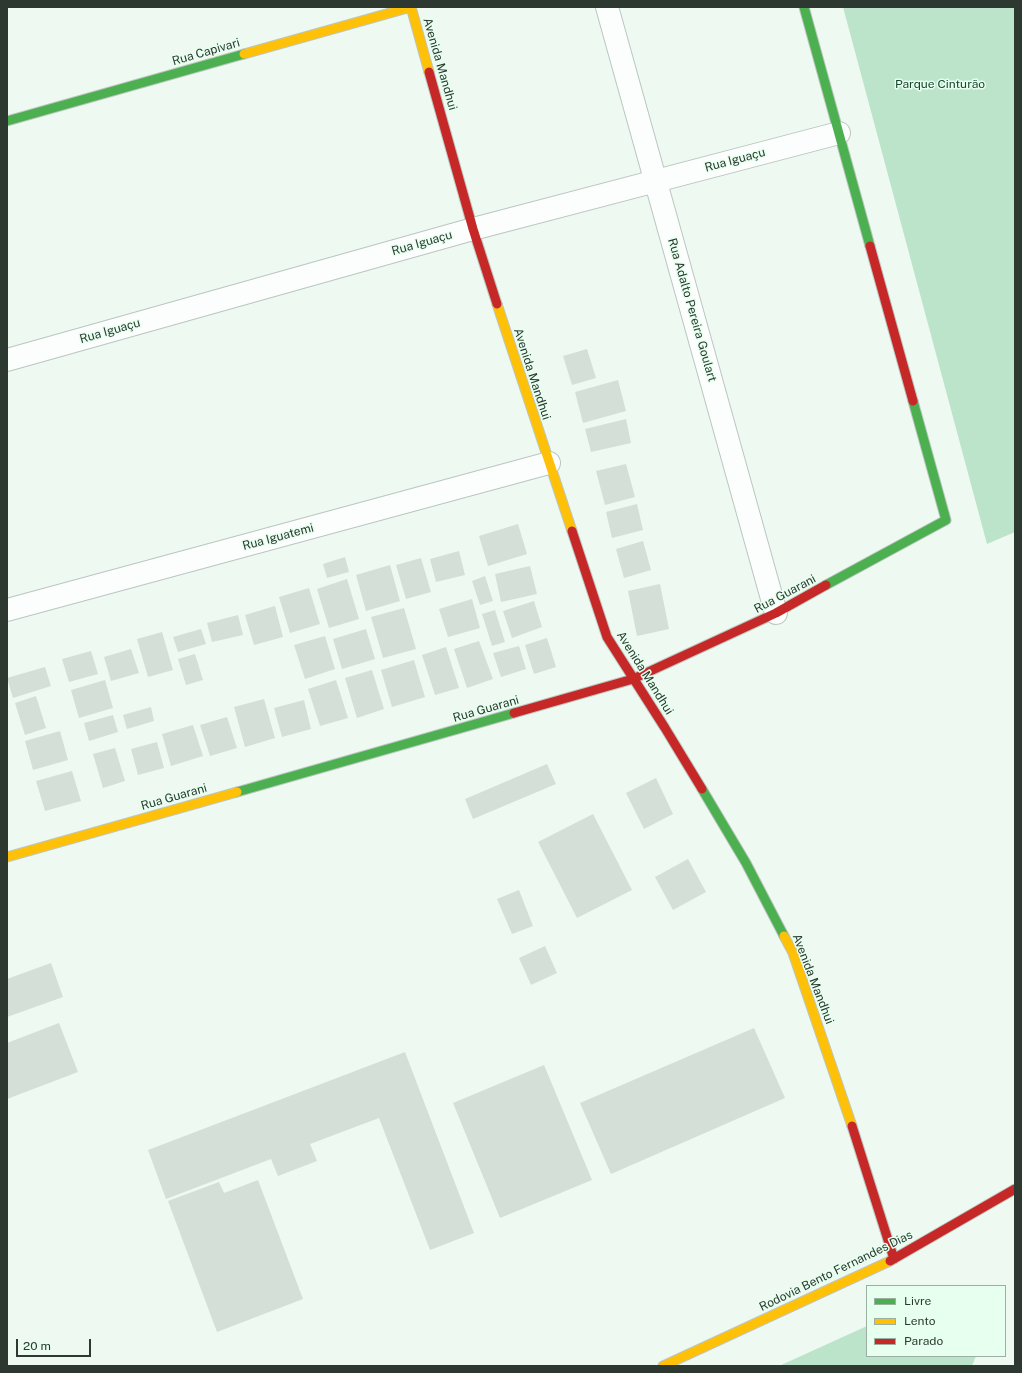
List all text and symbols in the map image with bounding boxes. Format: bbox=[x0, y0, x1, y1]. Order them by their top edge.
street label: Avenida Mandhui bbox=[420, 16, 460, 112]
street label: Rua Capivari bbox=[171, 35, 241, 69]
park label: Parque Cinturão bbox=[895, 77, 985, 91]
street label: Rua Iguaçu bbox=[703, 145, 767, 175]
street label: Rua Iguaçu bbox=[390, 228, 454, 258]
street label: Rua Adalto Pereira Goulart bbox=[665, 236, 719, 384]
street label: Rua Iguaçu bbox=[78, 316, 142, 346]
street label: Avenida Mandhui bbox=[510, 326, 554, 422]
street label: Rua Iguatemi bbox=[241, 521, 315, 553]
street label: Rua Guarani bbox=[752, 572, 818, 616]
street label: Avenida Mandhui bbox=[614, 629, 676, 717]
street label: Rua Guarani bbox=[451, 693, 521, 725]
street label: Rua Guarani bbox=[139, 781, 209, 813]
street label: Avenida Mandhui bbox=[789, 932, 837, 1026]
street label: Rodovia Bento Fernandes Dias bbox=[757, 1228, 915, 1314]
legend bbox=[866, 1285, 1006, 1357]
text: Livre bbox=[904, 1294, 931, 1308]
text: Lento bbox=[904, 1314, 935, 1328]
scale bar bbox=[18, 1331, 93, 1357]
text: Parado bbox=[904, 1334, 943, 1348]
text: 20 m bbox=[23, 1339, 51, 1353]

